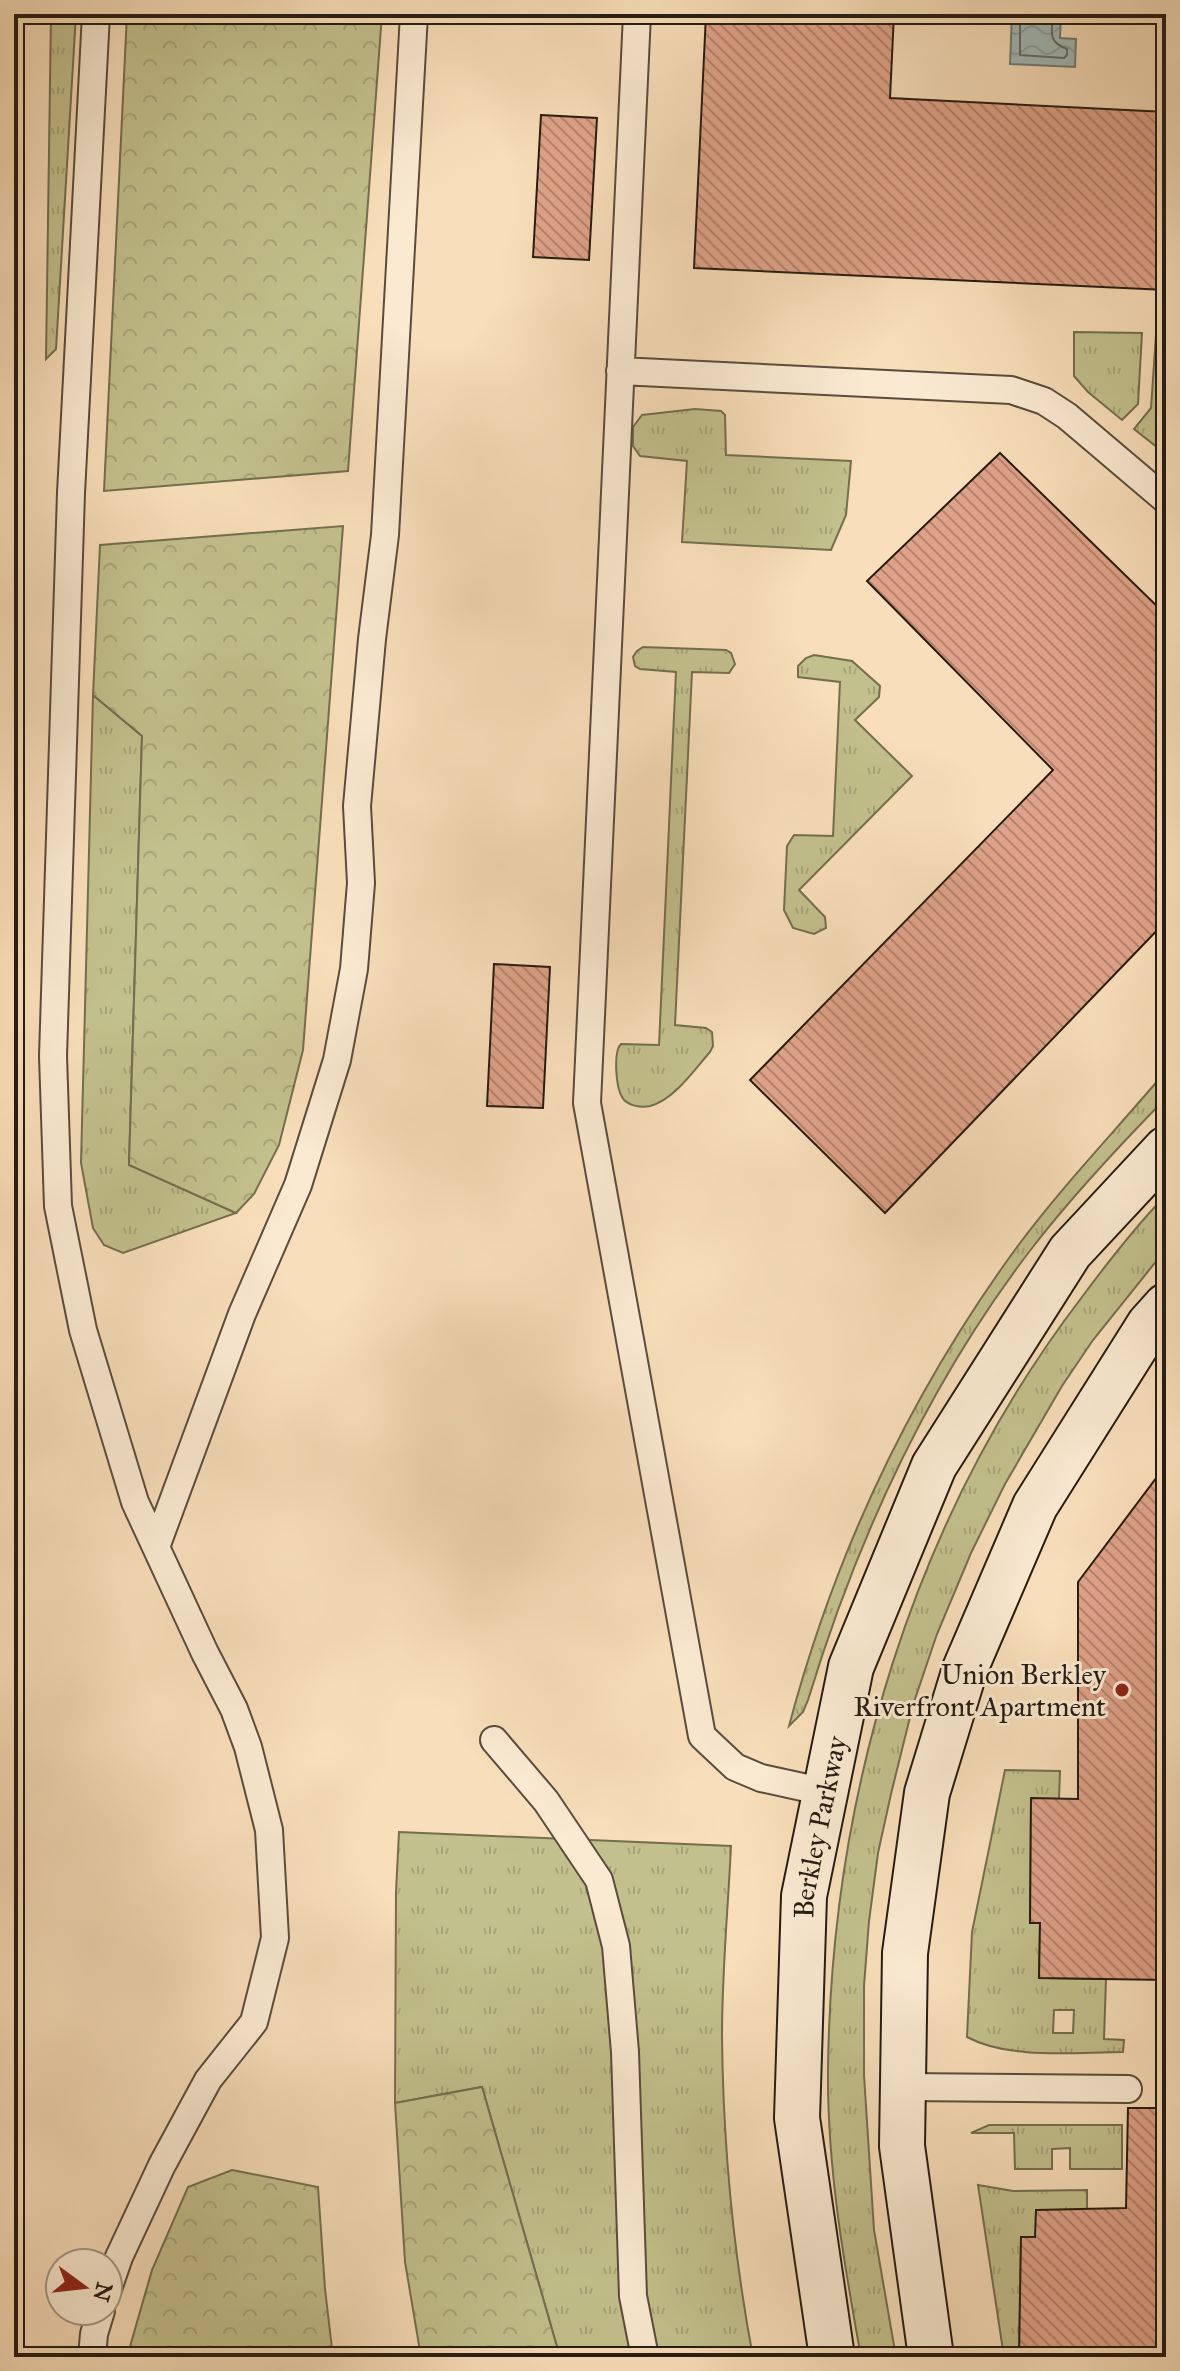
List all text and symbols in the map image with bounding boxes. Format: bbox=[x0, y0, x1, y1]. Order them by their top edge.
place label: Union Berkley Riverfront Apartment bbox=[853, 1657, 1107, 1724]
marker: Union Berkley Riverfront Apartment bbox=[1113, 1681, 1131, 1699]
street label: Berkley Parkway bbox=[786, 1732, 855, 1919]
north arrow bbox=[44, 2247, 124, 2327]
text: N bbox=[87, 2280, 118, 2305]

